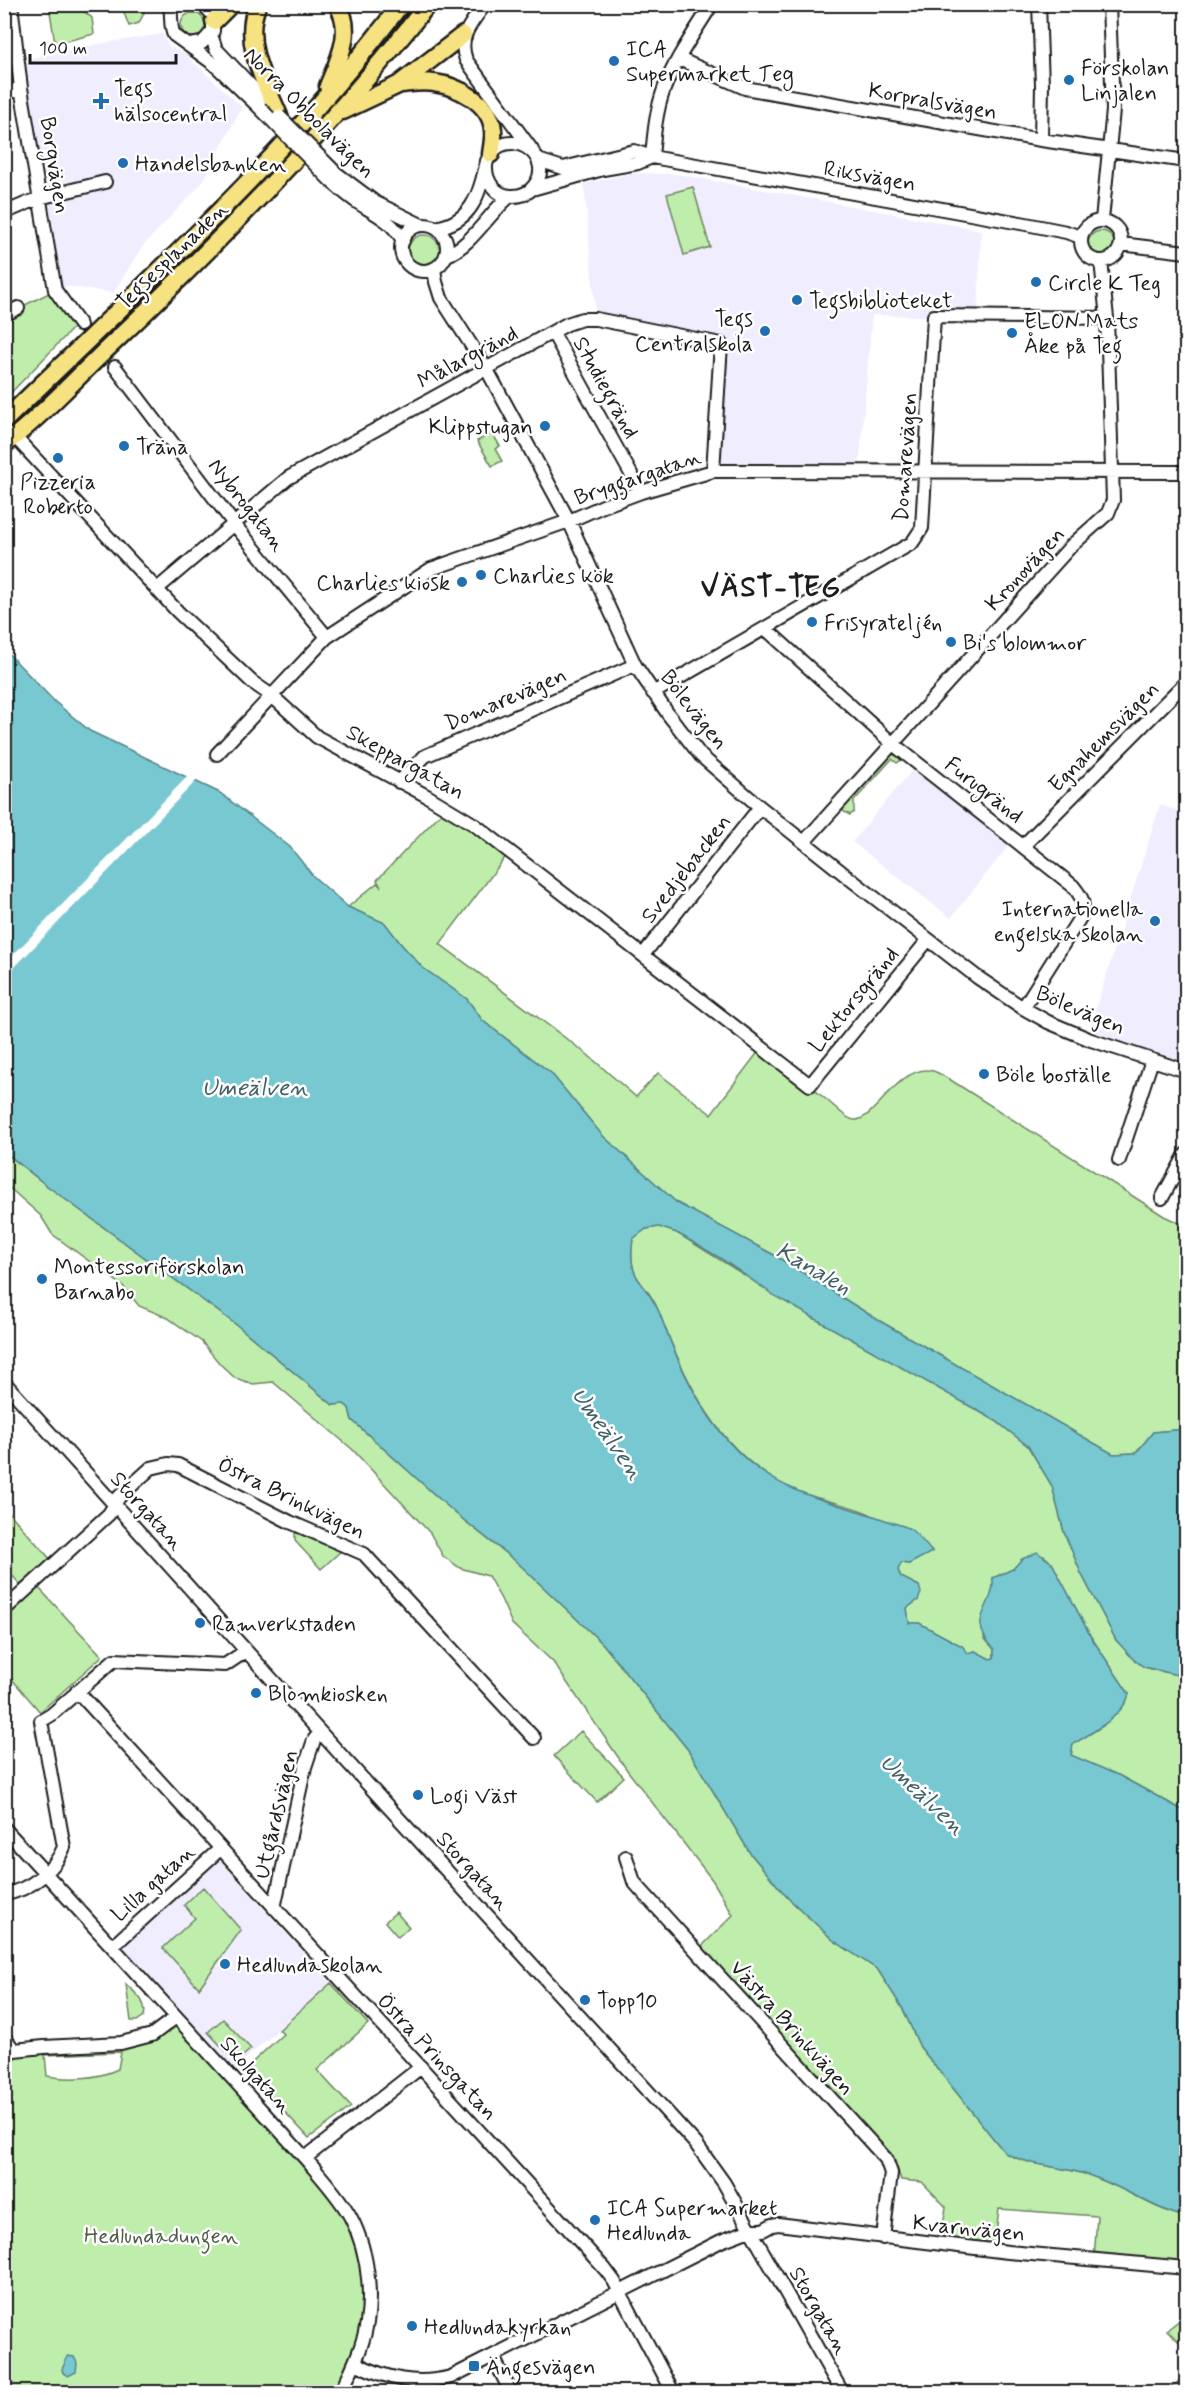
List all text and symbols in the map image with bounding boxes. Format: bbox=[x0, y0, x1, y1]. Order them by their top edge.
scale bar bbox=[30, 27, 176, 65]
place label: ICA Supermarket Teg bbox=[626, 36, 794, 92]
text: 100 m bbox=[39, 37, 87, 61]
street label: Norra Obbolavägen bbox=[236, 42, 380, 186]
marker: ICA Supermarket Teg bbox=[607, 54, 621, 68]
place label: Förskolan Linjalen bbox=[1081, 55, 1169, 108]
marker: Förskolan Linjalen bbox=[1062, 73, 1076, 87]
place label: Tegs hälsocentral bbox=[114, 76, 227, 129]
street label: Korpralsvägen bbox=[866, 77, 999, 128]
marker: Tegs hälsocentral bbox=[92, 92, 110, 110]
street label: Borgvägen bbox=[30, 115, 75, 216]
place label: Handelsbanken bbox=[135, 151, 286, 179]
street label: Riksvägen bbox=[821, 155, 918, 200]
marker: Handelsbanken bbox=[116, 156, 130, 170]
street label: Tegsesplanaden bbox=[110, 196, 237, 319]
place label: Circle K Teg bbox=[1048, 270, 1161, 299]
marker: Circle K Teg bbox=[1029, 275, 1043, 289]
place label: Tegsbiblioteket bbox=[809, 288, 952, 319]
marker: Tegsbiblioteket bbox=[790, 293, 804, 307]
place label: Tegs Centralskola bbox=[635, 306, 753, 359]
place label: ELON Mats Åke på Teg bbox=[1024, 308, 1139, 364]
street label: Målargränd bbox=[413, 320, 525, 399]
marker: Tegs Centralskola bbox=[758, 324, 772, 338]
marker: ELON Mats Åke på Teg bbox=[1005, 326, 1019, 340]
street label: Studiegränd bbox=[563, 332, 645, 445]
street label: Domarevägen bbox=[888, 391, 925, 523]
place label: Klippstugan bbox=[428, 414, 533, 443]
marker: Klippstugan bbox=[538, 419, 552, 433]
place label: Träna bbox=[136, 434, 189, 462]
marker: Träna bbox=[117, 439, 131, 453]
street label: Bryggargatan bbox=[571, 443, 706, 515]
marker: Pizzeria Roberto bbox=[51, 451, 65, 465]
street label: Nybrogatan bbox=[200, 453, 292, 558]
place label: Pizzeria Roberto bbox=[20, 469, 96, 522]
street label: Kronovägen bbox=[979, 521, 1072, 618]
place label: Charlies kök bbox=[493, 563, 614, 591]
marker: Charlies kök bbox=[474, 568, 488, 582]
place label: Charlies kiosk bbox=[316, 570, 450, 598]
district label: VÄST-TEG bbox=[701, 570, 841, 607]
marker: Charlies kiosk bbox=[455, 575, 469, 589]
place label: Frisyrateljén bbox=[824, 610, 942, 639]
marker: Frisyrateljén bbox=[805, 615, 819, 629]
place label: Bi's blommor bbox=[963, 630, 1087, 658]
marker: Bi's blommor bbox=[944, 635, 958, 649]
street label: Domarevägen bbox=[441, 662, 571, 739]
street label: Bölevägen bbox=[653, 664, 734, 757]
street label: Egnahemsvägen bbox=[1043, 676, 1167, 800]
street label: Skeppargatan bbox=[339, 719, 469, 809]
street label: Furugränd bbox=[937, 751, 1029, 833]
street label: Svedjebacken bbox=[635, 809, 738, 929]
place label: Internationella engelska skolan bbox=[993, 896, 1144, 952]
marker: Internationella engelska skolan bbox=[1148, 914, 1162, 928]
street label: Lektorsgränd bbox=[803, 942, 908, 1061]
street label: Bölevägen bbox=[1031, 980, 1129, 1043]
place label: Böle boställe bbox=[996, 1062, 1112, 1090]
marker: Böle boställe bbox=[977, 1067, 991, 1081]
water label: Umeälven bbox=[202, 1073, 308, 1104]
water label: Kanalen bbox=[770, 1235, 857, 1303]
place label: Montessoriförskolan Barnabo bbox=[54, 1254, 245, 1307]
marker: Montessoriförskolan Barnabo bbox=[35, 1272, 49, 1286]
water label: Umeälven bbox=[564, 1381, 650, 1486]
street label: Östra Brinkvägen bbox=[212, 1451, 370, 1548]
street label: Storgatan bbox=[103, 1466, 189, 1557]
place label: Ramverkstaden bbox=[212, 1611, 356, 1639]
marker: Ramverkstaden bbox=[193, 1616, 207, 1630]
place label: Blomkiosken bbox=[268, 1681, 388, 1709]
marker: Blomkiosken bbox=[249, 1686, 263, 1700]
street label: Utgårdsvägen bbox=[248, 1747, 308, 1882]
water label: Umeälven bbox=[873, 1748, 971, 1843]
place label: Logi Väst bbox=[430, 1783, 518, 1814]
marker: Logi Väst bbox=[411, 1788, 425, 1802]
street label: Storgatan bbox=[429, 1826, 515, 1917]
street label: Lilla gatan bbox=[106, 1839, 202, 1929]
place label: Hedlundaskolan bbox=[237, 1952, 382, 1980]
street label: Västra Brinkvägen bbox=[723, 1955, 860, 2103]
marker: Hedlundaskolan bbox=[218, 1957, 232, 1971]
street label: Östra Prinsgatan bbox=[368, 1988, 503, 2129]
place label: Topp10 bbox=[597, 1988, 658, 2016]
marker: Topp10 bbox=[578, 1993, 592, 2007]
street label: Skolgatan bbox=[212, 2031, 298, 2121]
place label: ICA Supermarket Hedlunda bbox=[607, 2195, 777, 2248]
street label: Kvarnvägen bbox=[911, 2209, 1026, 2250]
marker: ICA Supermarket Hedlunda bbox=[588, 2213, 602, 2227]
park label: Hedlundadungen bbox=[84, 2223, 238, 2254]
street label: Storgatan bbox=[781, 2262, 855, 2360]
place label: Hedlundakyrkan bbox=[424, 2314, 571, 2342]
marker: Hedlundakyrkan bbox=[405, 2319, 419, 2333]
place label: Ängesvägen bbox=[486, 2354, 596, 2385]
marker: Ängesvägen bbox=[467, 2359, 481, 2373]

